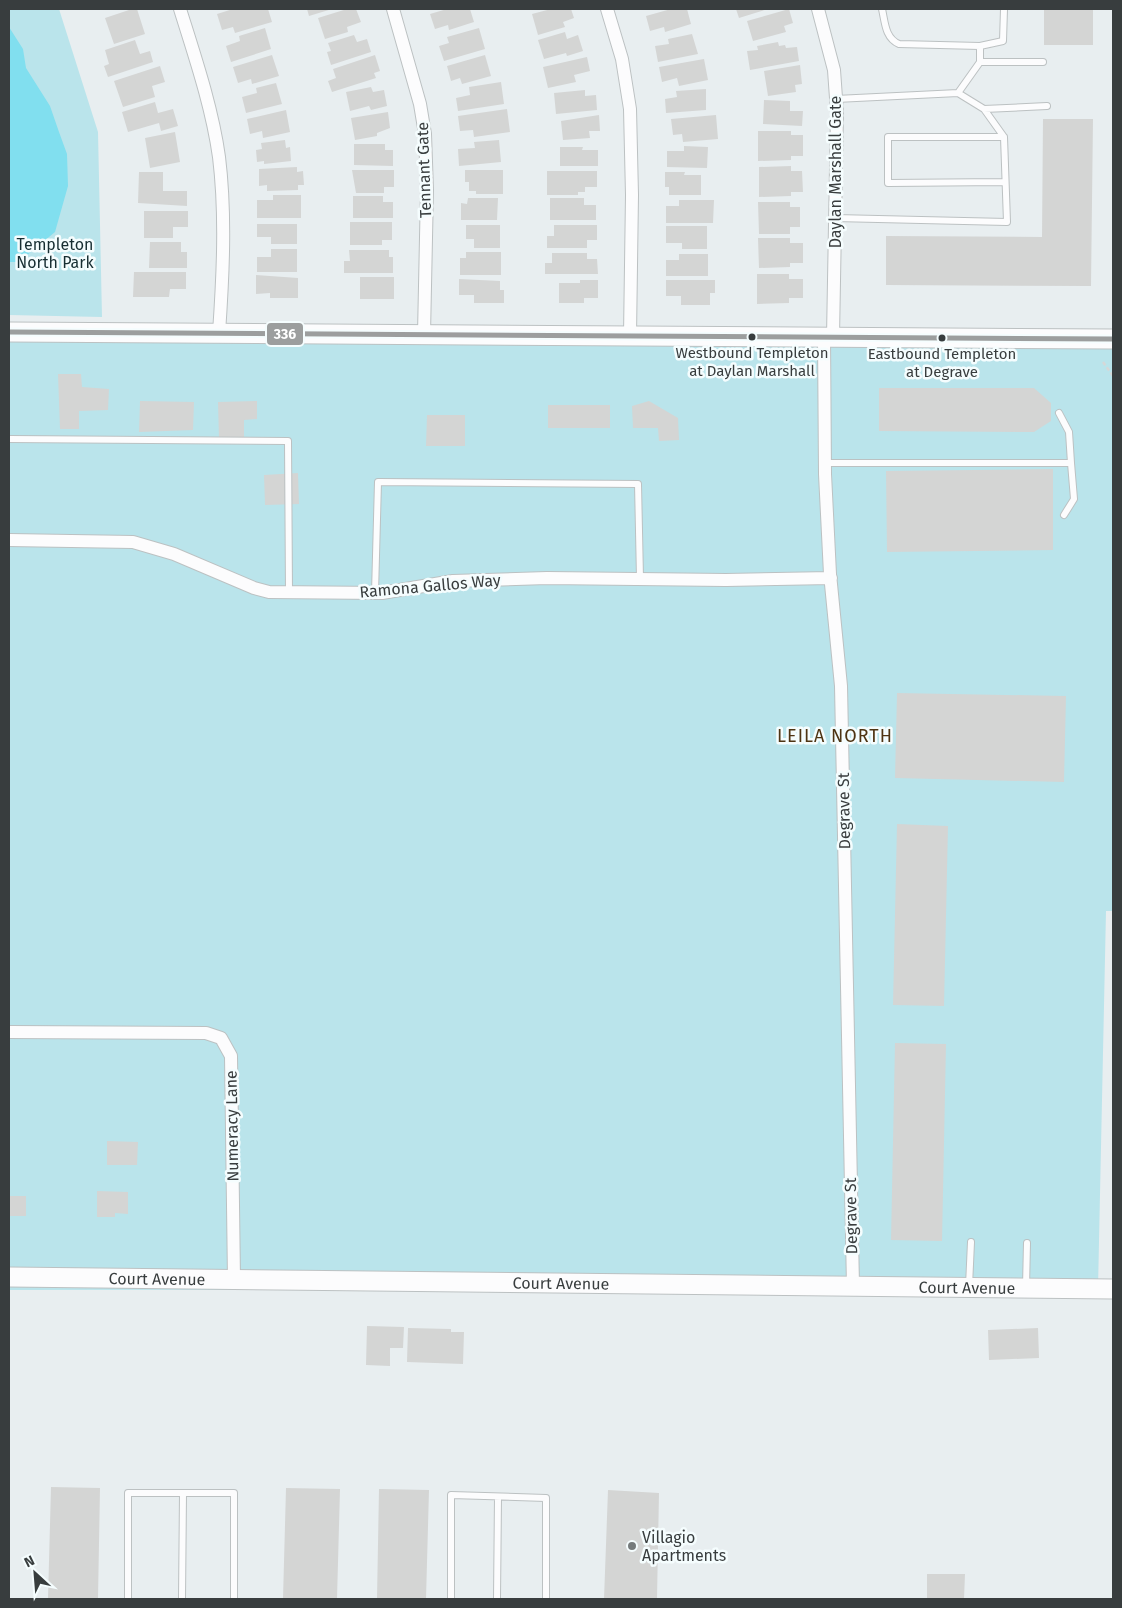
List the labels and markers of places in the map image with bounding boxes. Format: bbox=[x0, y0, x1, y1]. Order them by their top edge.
marker: Westbound Templeton at Daylan Marshall bbox=[747, 332, 757, 342]
marker: Eastbound Templeton at Degrave bbox=[937, 333, 947, 343]
place label: Westbound Templeton at Daylan Marshall bbox=[675, 344, 829, 380]
place label: Eastbound Templeton at Degrave bbox=[868, 345, 1016, 381]
place label: Villagio Apartments bbox=[642, 1528, 726, 1565]
marker: Villagio Apartments bbox=[626, 1540, 638, 1552]

